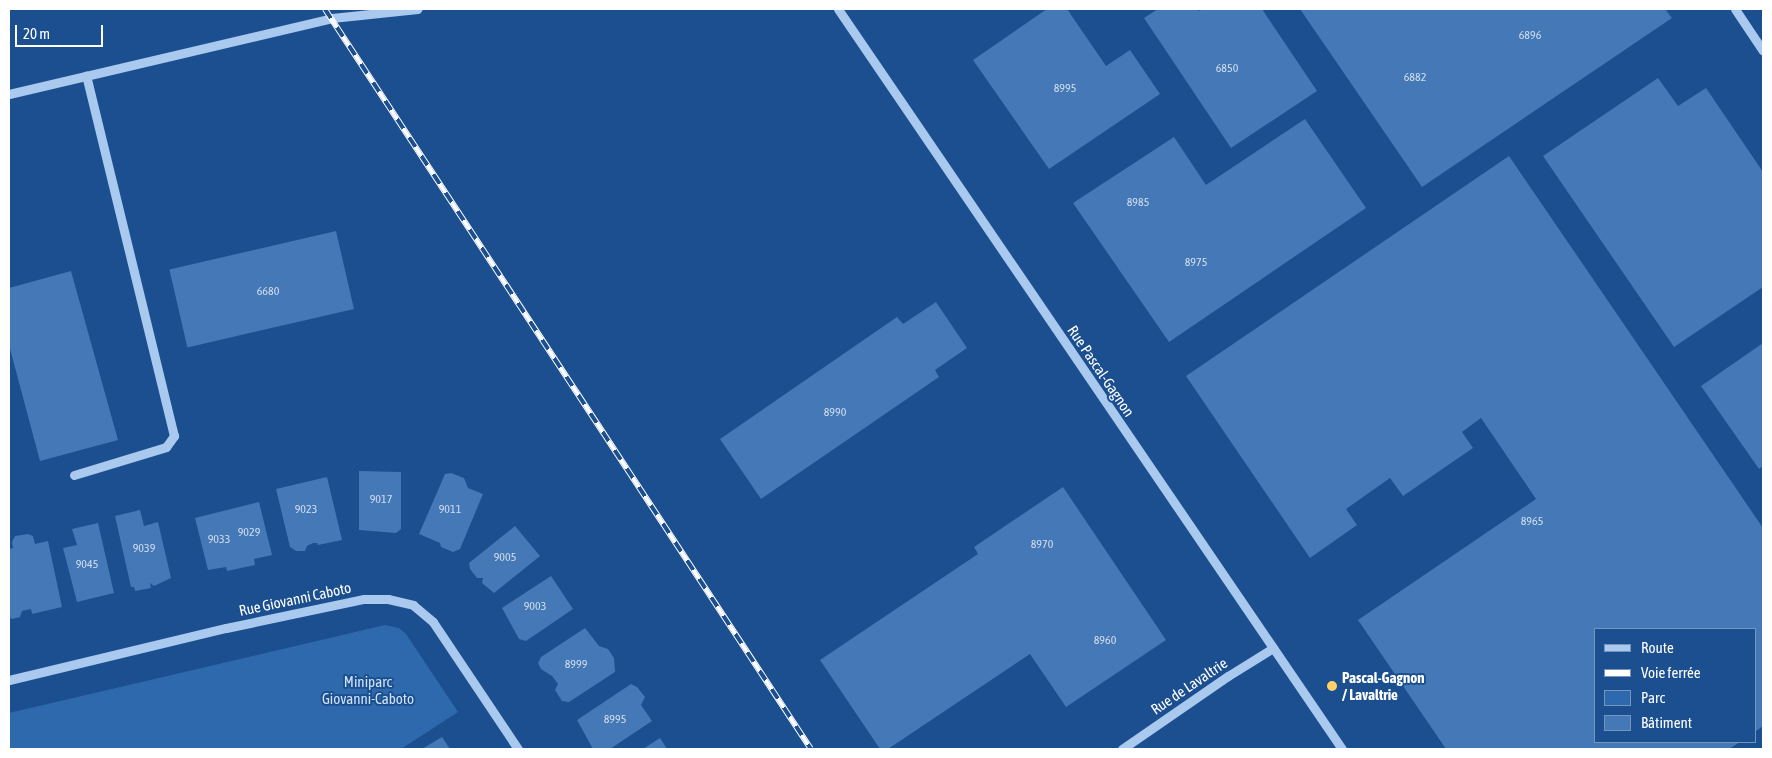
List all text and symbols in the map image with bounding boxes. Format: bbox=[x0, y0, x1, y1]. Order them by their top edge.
scale bar bbox=[18, 15, 105, 47]
text: 20 m bbox=[23, 25, 50, 42]
house number: 6896 bbox=[1519, 29, 1541, 43]
house number: 6850 bbox=[1216, 62, 1238, 76]
house number: 6882 bbox=[1404, 71, 1426, 85]
house number: 8995 bbox=[1054, 82, 1076, 96]
house number: 8985 bbox=[1127, 196, 1149, 210]
house number: 8975 bbox=[1185, 256, 1207, 270]
house number: 6680 bbox=[257, 285, 279, 299]
street label: Rue Pascal-Gagnon bbox=[1064, 322, 1138, 420]
house number: 8990 bbox=[824, 406, 846, 420]
house number: 9017 bbox=[370, 493, 392, 507]
house number: 9023 bbox=[295, 503, 317, 517]
house number: 9011 bbox=[439, 503, 461, 517]
house number: 8965 bbox=[1521, 515, 1543, 529]
house number: 9029 bbox=[238, 526, 260, 540]
house number: 9033 bbox=[208, 533, 230, 547]
house number: 8970 bbox=[1031, 538, 1053, 552]
house number: 9039 bbox=[133, 542, 155, 556]
house number: 9005 bbox=[494, 551, 516, 565]
house number: 9045 bbox=[76, 558, 98, 572]
street label: Rue Giovanni Caboto bbox=[237, 578, 353, 620]
house number: 9003 bbox=[524, 600, 546, 614]
legend bbox=[1594, 628, 1757, 743]
house number: 8960 bbox=[1094, 634, 1116, 648]
text: Route bbox=[1641, 639, 1674, 656]
street label: Rue de Lavaltrie bbox=[1147, 654, 1231, 718]
house number: 8999 bbox=[565, 658, 587, 672]
text: Voie ferrée bbox=[1641, 664, 1701, 681]
place label: Pascal-Gagnon / Lavaltrie bbox=[1342, 668, 1425, 703]
park label: Miniparc Giovanni-Caboto bbox=[322, 672, 414, 707]
marker: Pascal-Gagnon / Lavaltrie bbox=[1326, 680, 1338, 692]
text: Parc bbox=[1641, 689, 1665, 706]
house number: 8995 bbox=[604, 713, 626, 727]
text: Bâtiment bbox=[1641, 714, 1692, 731]

